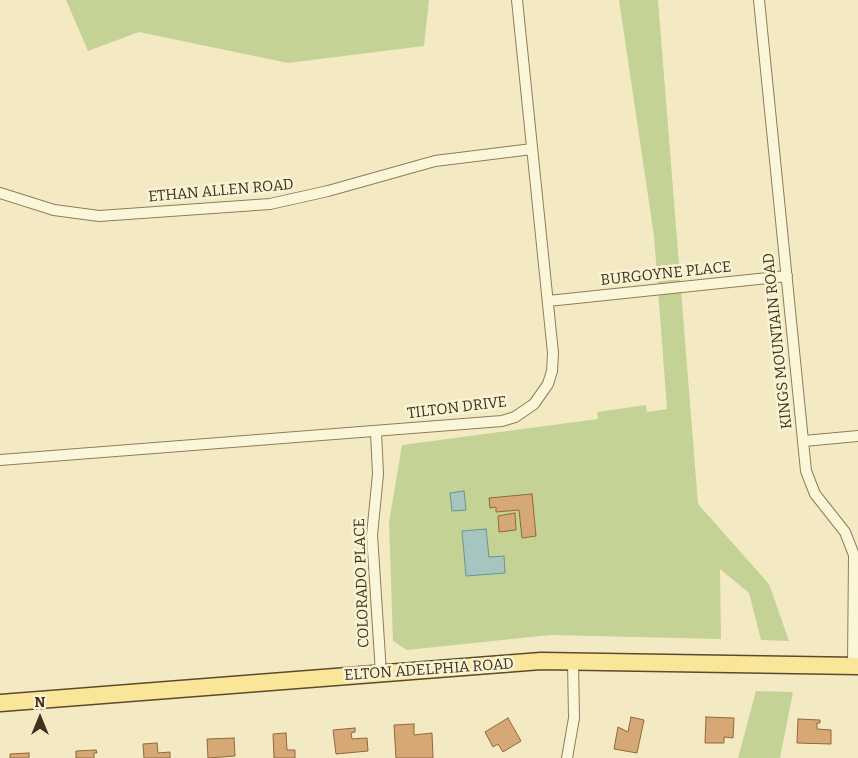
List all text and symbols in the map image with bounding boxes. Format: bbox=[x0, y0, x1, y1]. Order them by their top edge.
street label: ETHAN ALLEN ROAD bbox=[147, 176, 295, 206]
street label: KINGS MOUNTAIN ROAD bbox=[760, 252, 796, 430]
street label: BURGOYNE PLACE bbox=[600, 258, 732, 290]
street label: TILTON DRIVE bbox=[406, 393, 508, 423]
street label: COLORADO PLACE bbox=[351, 518, 373, 648]
street label: ELTON ADELPHIA ROAD bbox=[344, 655, 514, 685]
north arrow bbox=[15, 693, 65, 743]
text: N bbox=[35, 694, 45, 711]

